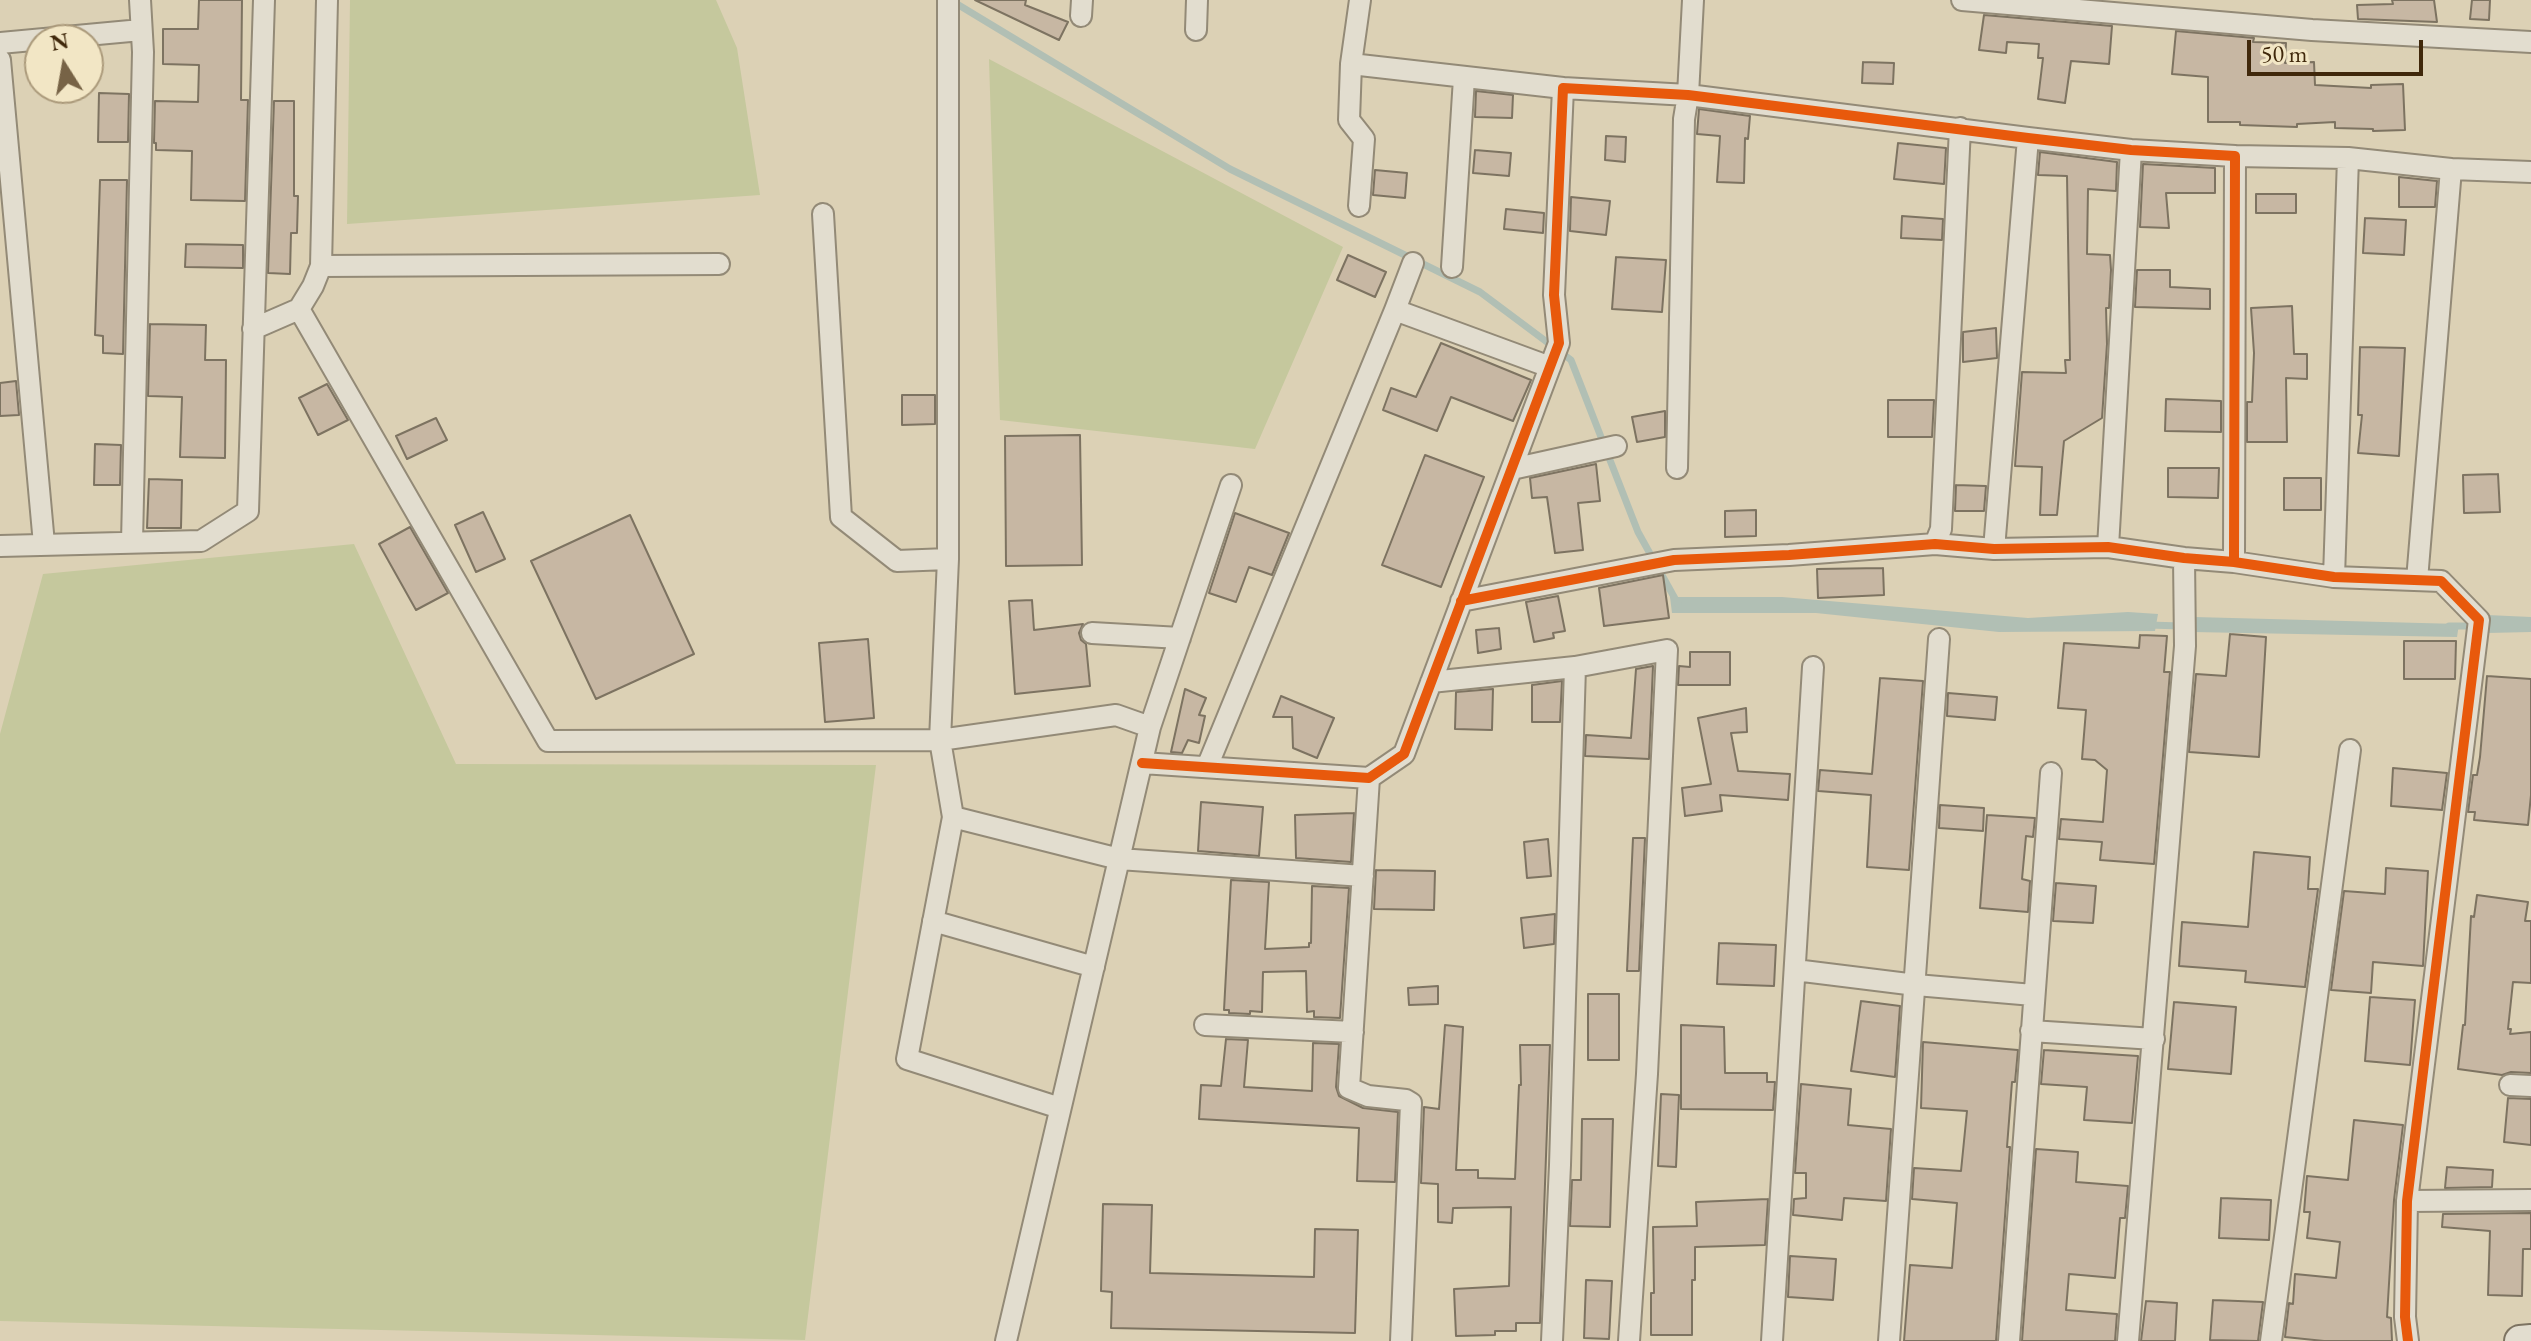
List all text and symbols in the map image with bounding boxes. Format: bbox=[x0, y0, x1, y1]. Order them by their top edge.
north arrow bbox=[24, 24, 104, 104]
scale bar bbox=[2251, 24, 2427, 74]
text: N bbox=[48, 26, 71, 58]
text: 50 m bbox=[2261, 38, 2308, 69]

